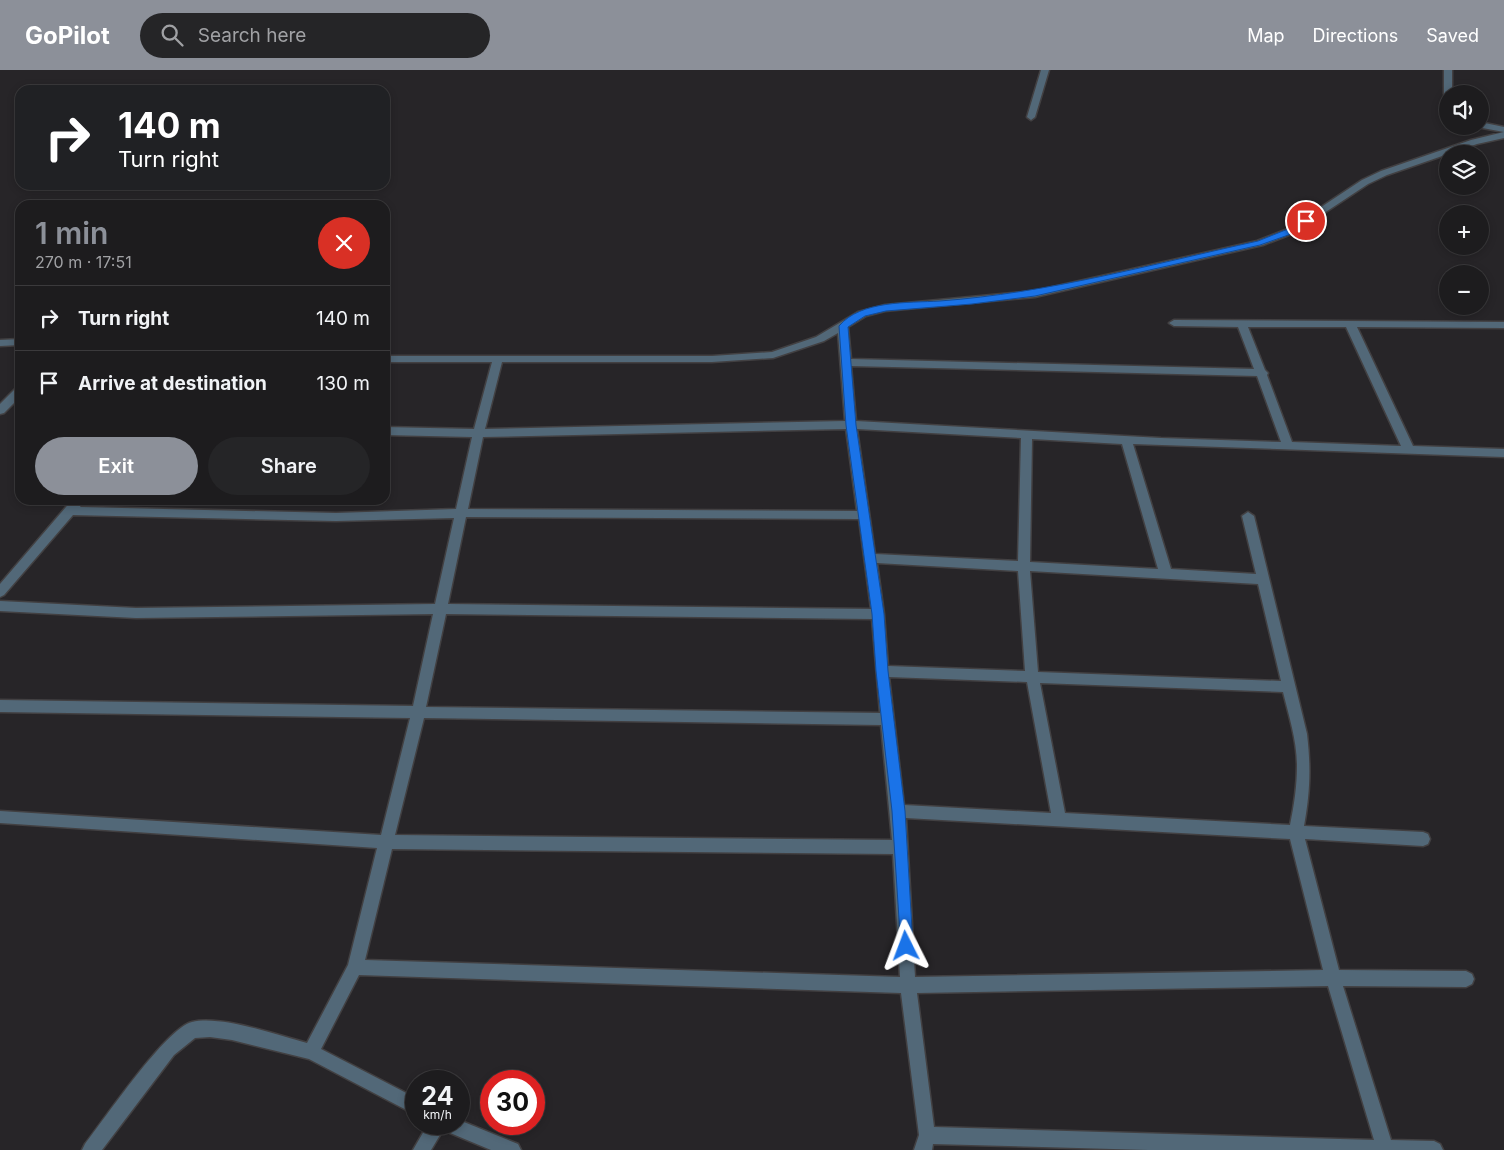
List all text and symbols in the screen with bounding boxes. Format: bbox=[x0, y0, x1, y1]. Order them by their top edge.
search box bbox=[140, 13, 490, 58]
text: GoPilot bbox=[25, 21, 110, 50]
icon: search bbox=[158, 21, 186, 49]
text: Search here bbox=[198, 24, 306, 47]
text: Map bbox=[1247, 25, 1285, 46]
text: Directions bbox=[1313, 25, 1398, 46]
text: Saved bbox=[1426, 25, 1479, 46]
map controls bbox=[1439, 85, 1489, 315]
button: sound bbox=[1439, 85, 1489, 135]
text: 140 m bbox=[118, 104, 221, 146]
icon: right bbox=[35, 105, 100, 170]
button: layers bbox=[1439, 145, 1489, 195]
text: Turn right bbox=[118, 146, 219, 172]
pin bbox=[1285, 200, 1327, 242]
button: + bbox=[1439, 205, 1489, 255]
icon: arrive bbox=[1292, 207, 1320, 235]
text: 1 min bbox=[35, 215, 108, 251]
button: close bbox=[318, 217, 370, 269]
text: 270 m · 17:51 bbox=[35, 252, 132, 272]
button: − bbox=[1439, 265, 1489, 315]
icon: right bbox=[35, 304, 63, 332]
text: Turn right bbox=[78, 307, 169, 330]
text: 140 m bbox=[316, 307, 370, 330]
icon: arrive bbox=[35, 369, 63, 397]
text: Arrive at destination bbox=[78, 372, 267, 395]
text: 130 m bbox=[317, 372, 370, 395]
button: Exit bbox=[35, 437, 198, 495]
button: Share bbox=[208, 437, 370, 495]
position arrow bbox=[879, 919, 931, 971]
speed limit sign: 30 bbox=[480, 1070, 545, 1135]
text: 24 bbox=[421, 1081, 454, 1111]
text: km/h bbox=[423, 1107, 452, 1122]

